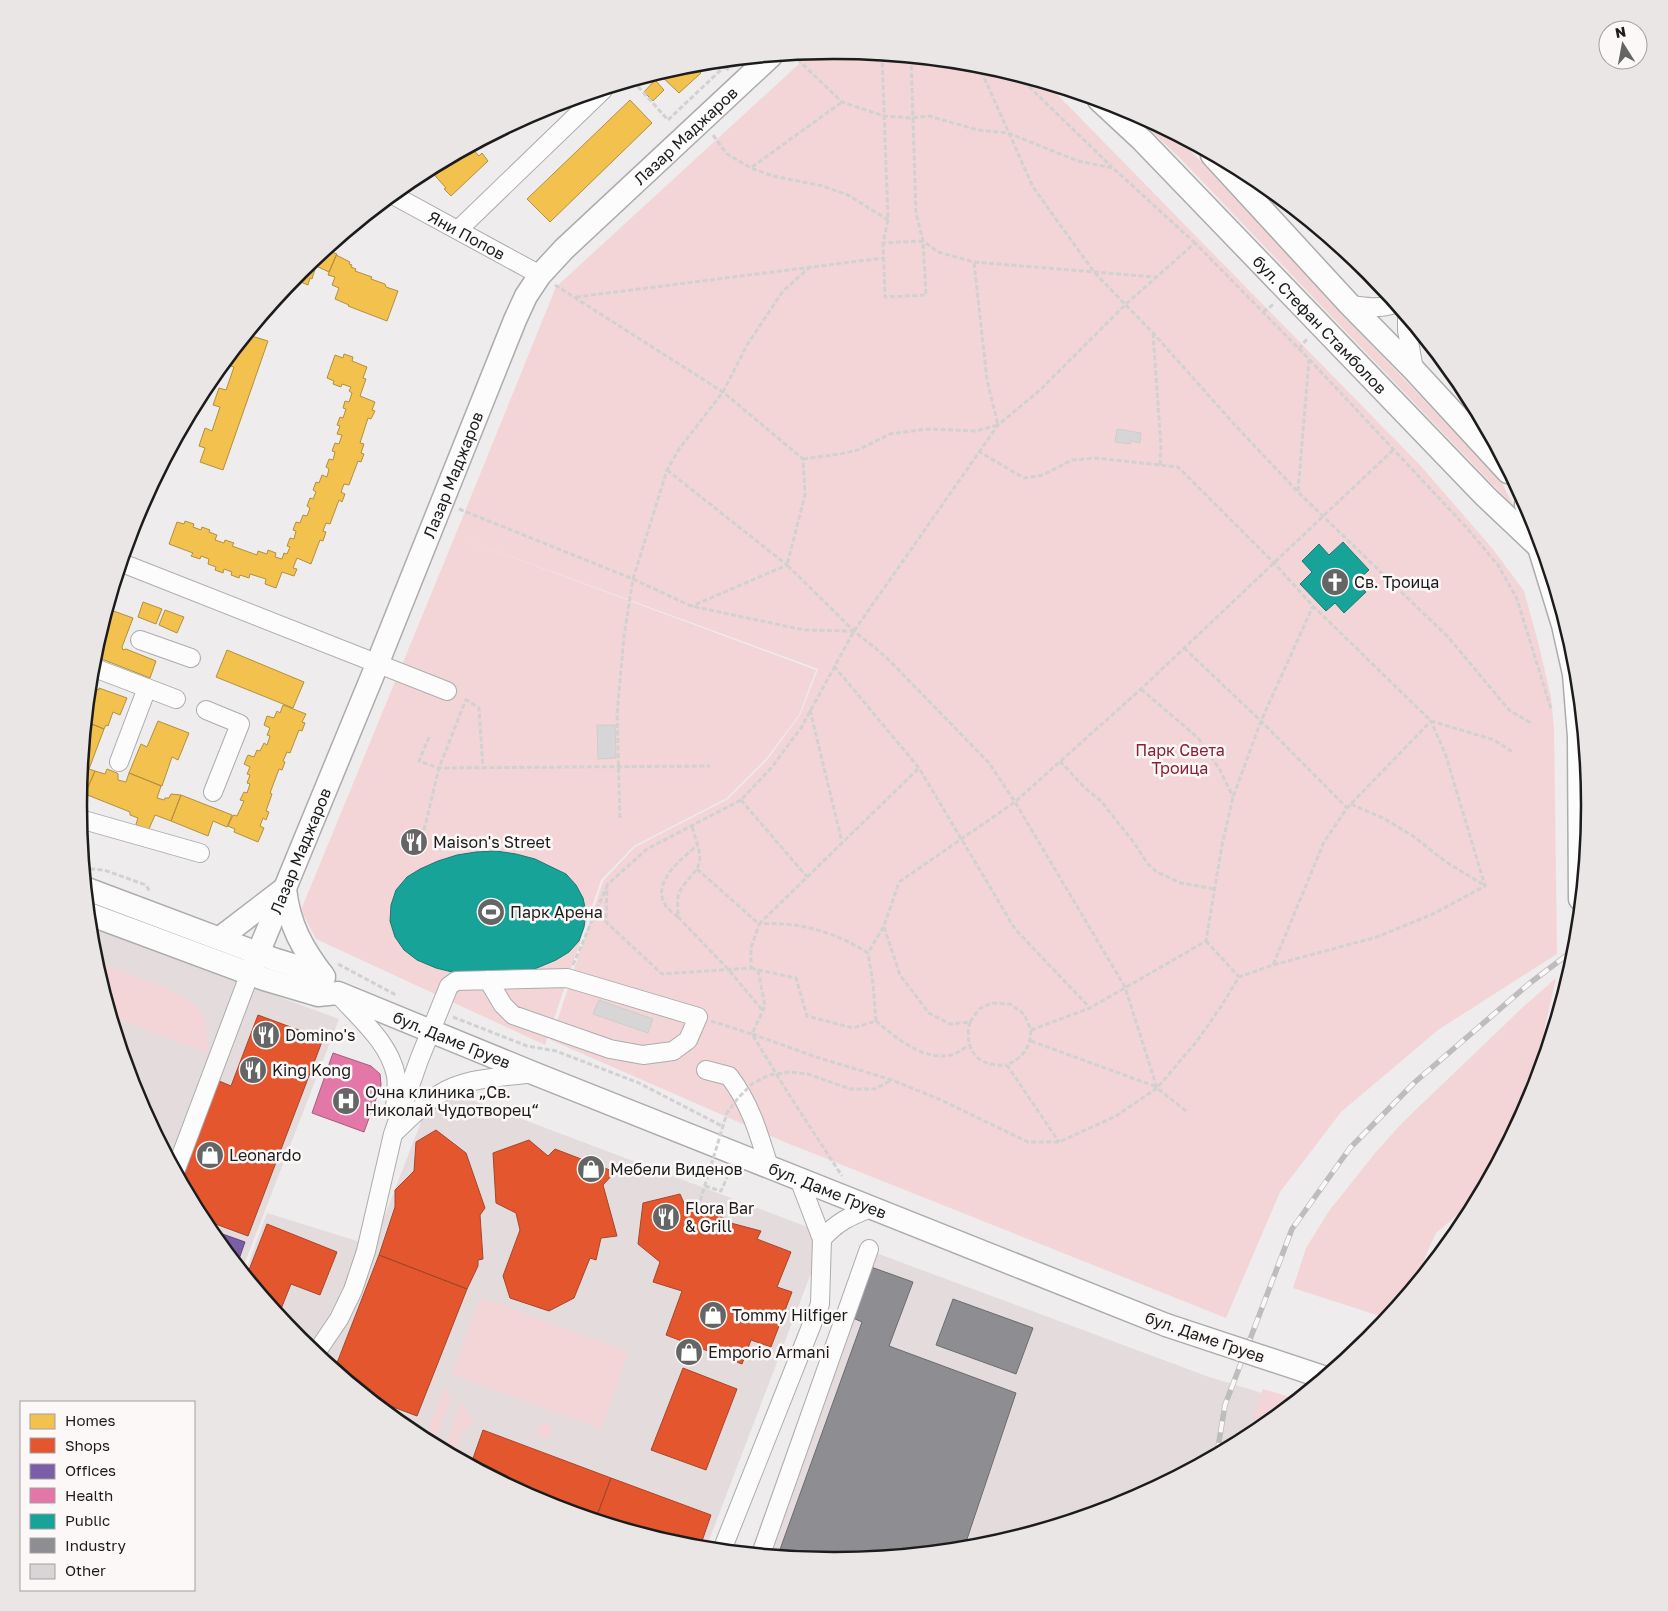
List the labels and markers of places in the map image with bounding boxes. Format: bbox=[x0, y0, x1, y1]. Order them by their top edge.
church icon: Св. Троица bbox=[1320, 567, 1350, 597]
place label: Св. Троица bbox=[1354, 572, 1439, 592]
restaurant icon: Maison's Street bbox=[399, 827, 429, 857]
place label: Maison's Street bbox=[433, 832, 551, 852]
sports icon: Парк Арена bbox=[476, 897, 506, 927]
place label: Парк Арена bbox=[510, 902, 603, 922]
restaurant icon: Domino's bbox=[251, 1020, 281, 1050]
place label: Domino's bbox=[285, 1025, 356, 1045]
restaurant icon: King Kong bbox=[238, 1055, 268, 1085]
place label: King Kong bbox=[272, 1060, 351, 1080]
place label: Oчна клиника „Св. Николай Чудотворец“ bbox=[365, 1082, 539, 1120]
hospital icon: Oчна клиника „Св. Николай Чудотворец“ bbox=[331, 1086, 361, 1116]
shop icon: Leonardo bbox=[195, 1140, 225, 1170]
place label: Leonardo bbox=[229, 1145, 301, 1165]
shop icon: Мебели Виденов bbox=[576, 1154, 606, 1184]
place label: Мебели Виденов bbox=[610, 1159, 743, 1179]
place label: Flora Bar & Grill bbox=[685, 1198, 754, 1236]
restaurant icon: Flora Bar & Grill bbox=[651, 1202, 681, 1232]
shop icon: Tommy Hilfiger bbox=[698, 1300, 728, 1330]
place label: Tommy Hilfiger bbox=[732, 1305, 848, 1325]
shop icon: Emporio Armani bbox=[674, 1337, 704, 1367]
place label: Emporio Armani bbox=[708, 1342, 830, 1362]

